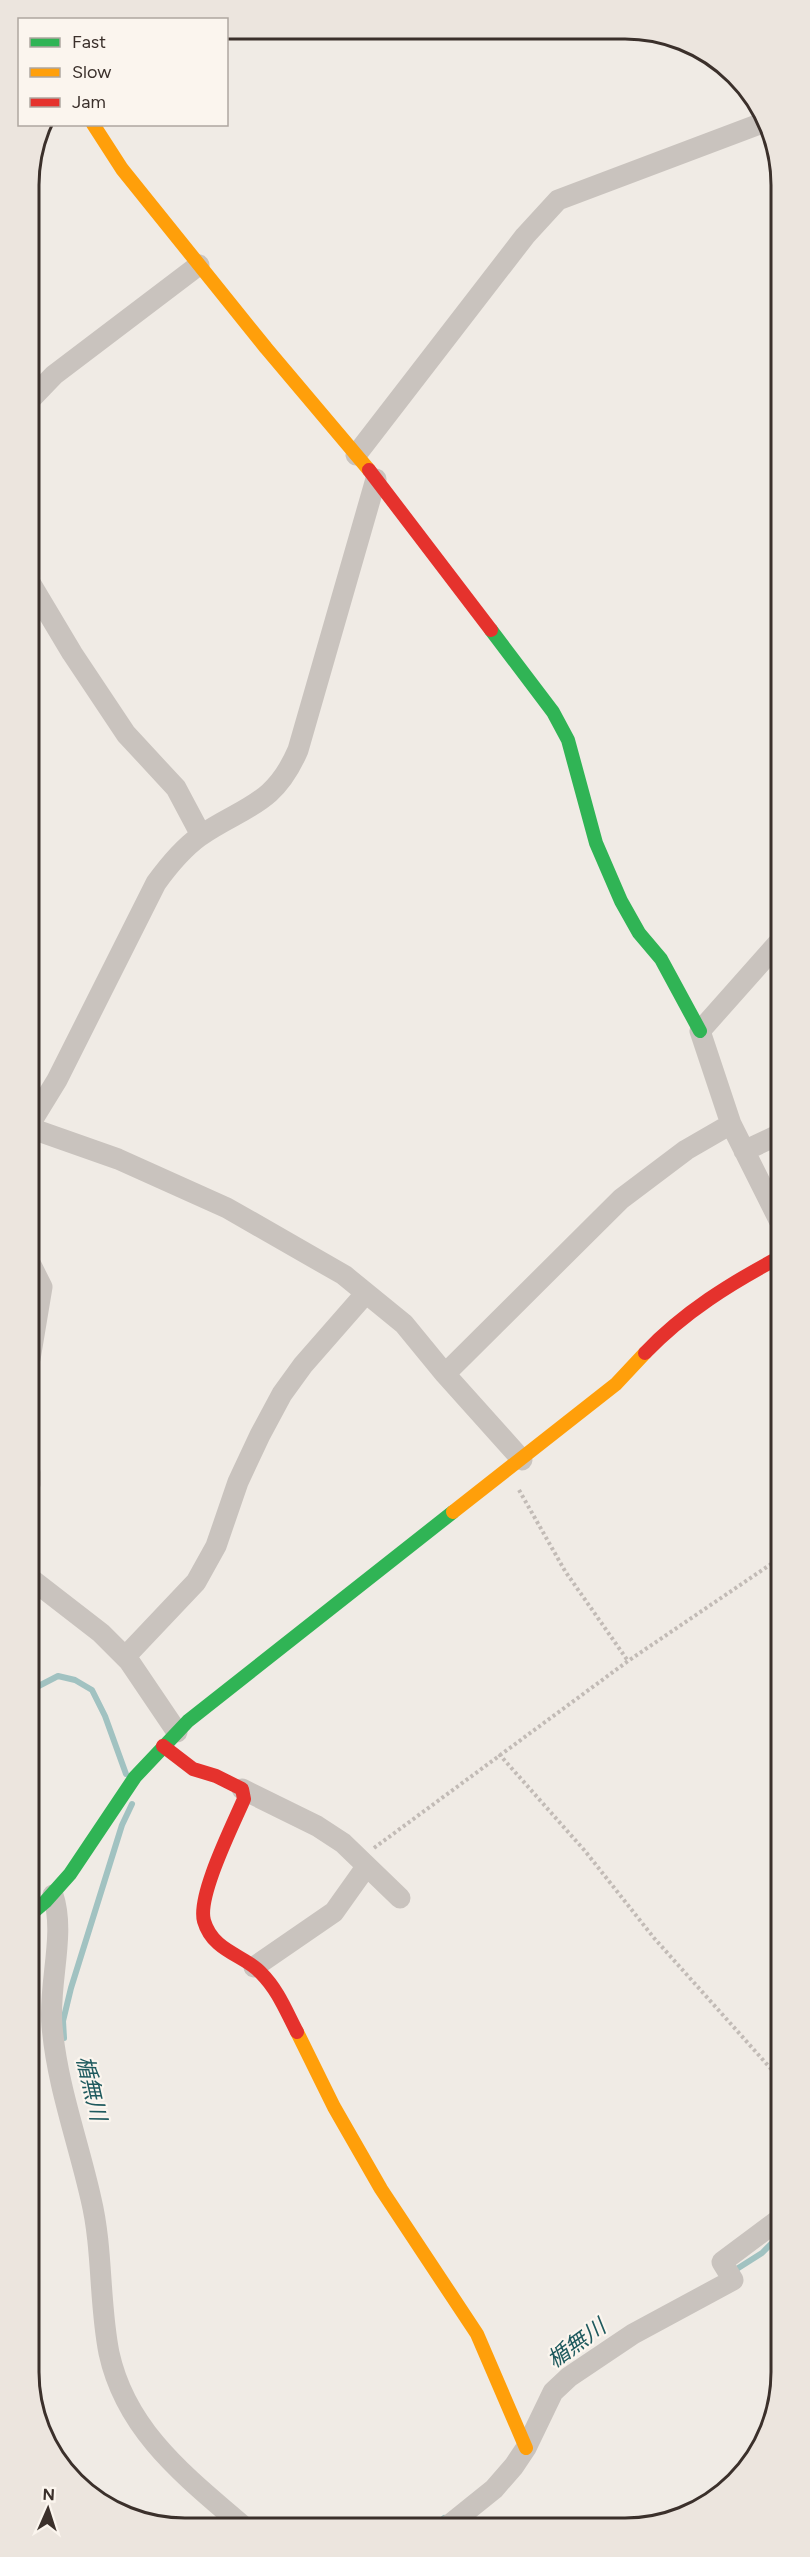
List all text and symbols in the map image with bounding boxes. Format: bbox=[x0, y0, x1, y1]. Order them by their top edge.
legend bbox=[18, 18, 228, 126]
text: Fast bbox=[72, 31, 106, 53]
text: Slow bbox=[72, 61, 111, 83]
text: Jam bbox=[72, 91, 106, 113]
water label: 楯無川 bbox=[71, 2053, 113, 2125]
water label: 楯無川 bbox=[542, 2312, 613, 2374]
north arrow bbox=[18, 2479, 78, 2539]
text: N bbox=[42, 2485, 55, 2504]

